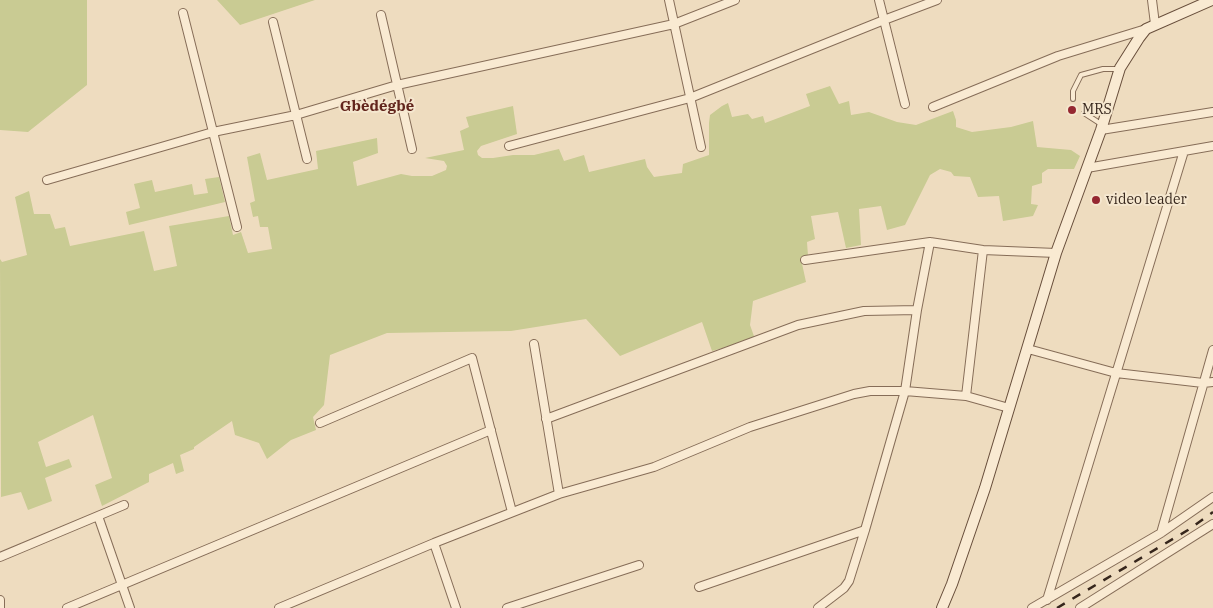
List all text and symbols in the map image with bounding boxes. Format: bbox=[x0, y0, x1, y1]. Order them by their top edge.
district label: Gbèdégbé bbox=[340, 98, 414, 116]
place label: MRS bbox=[1082, 102, 1112, 118]
marker: MRS bbox=[1066, 104, 1078, 116]
place label: video leader bbox=[1106, 192, 1187, 208]
marker: video leader bbox=[1090, 194, 1102, 206]

